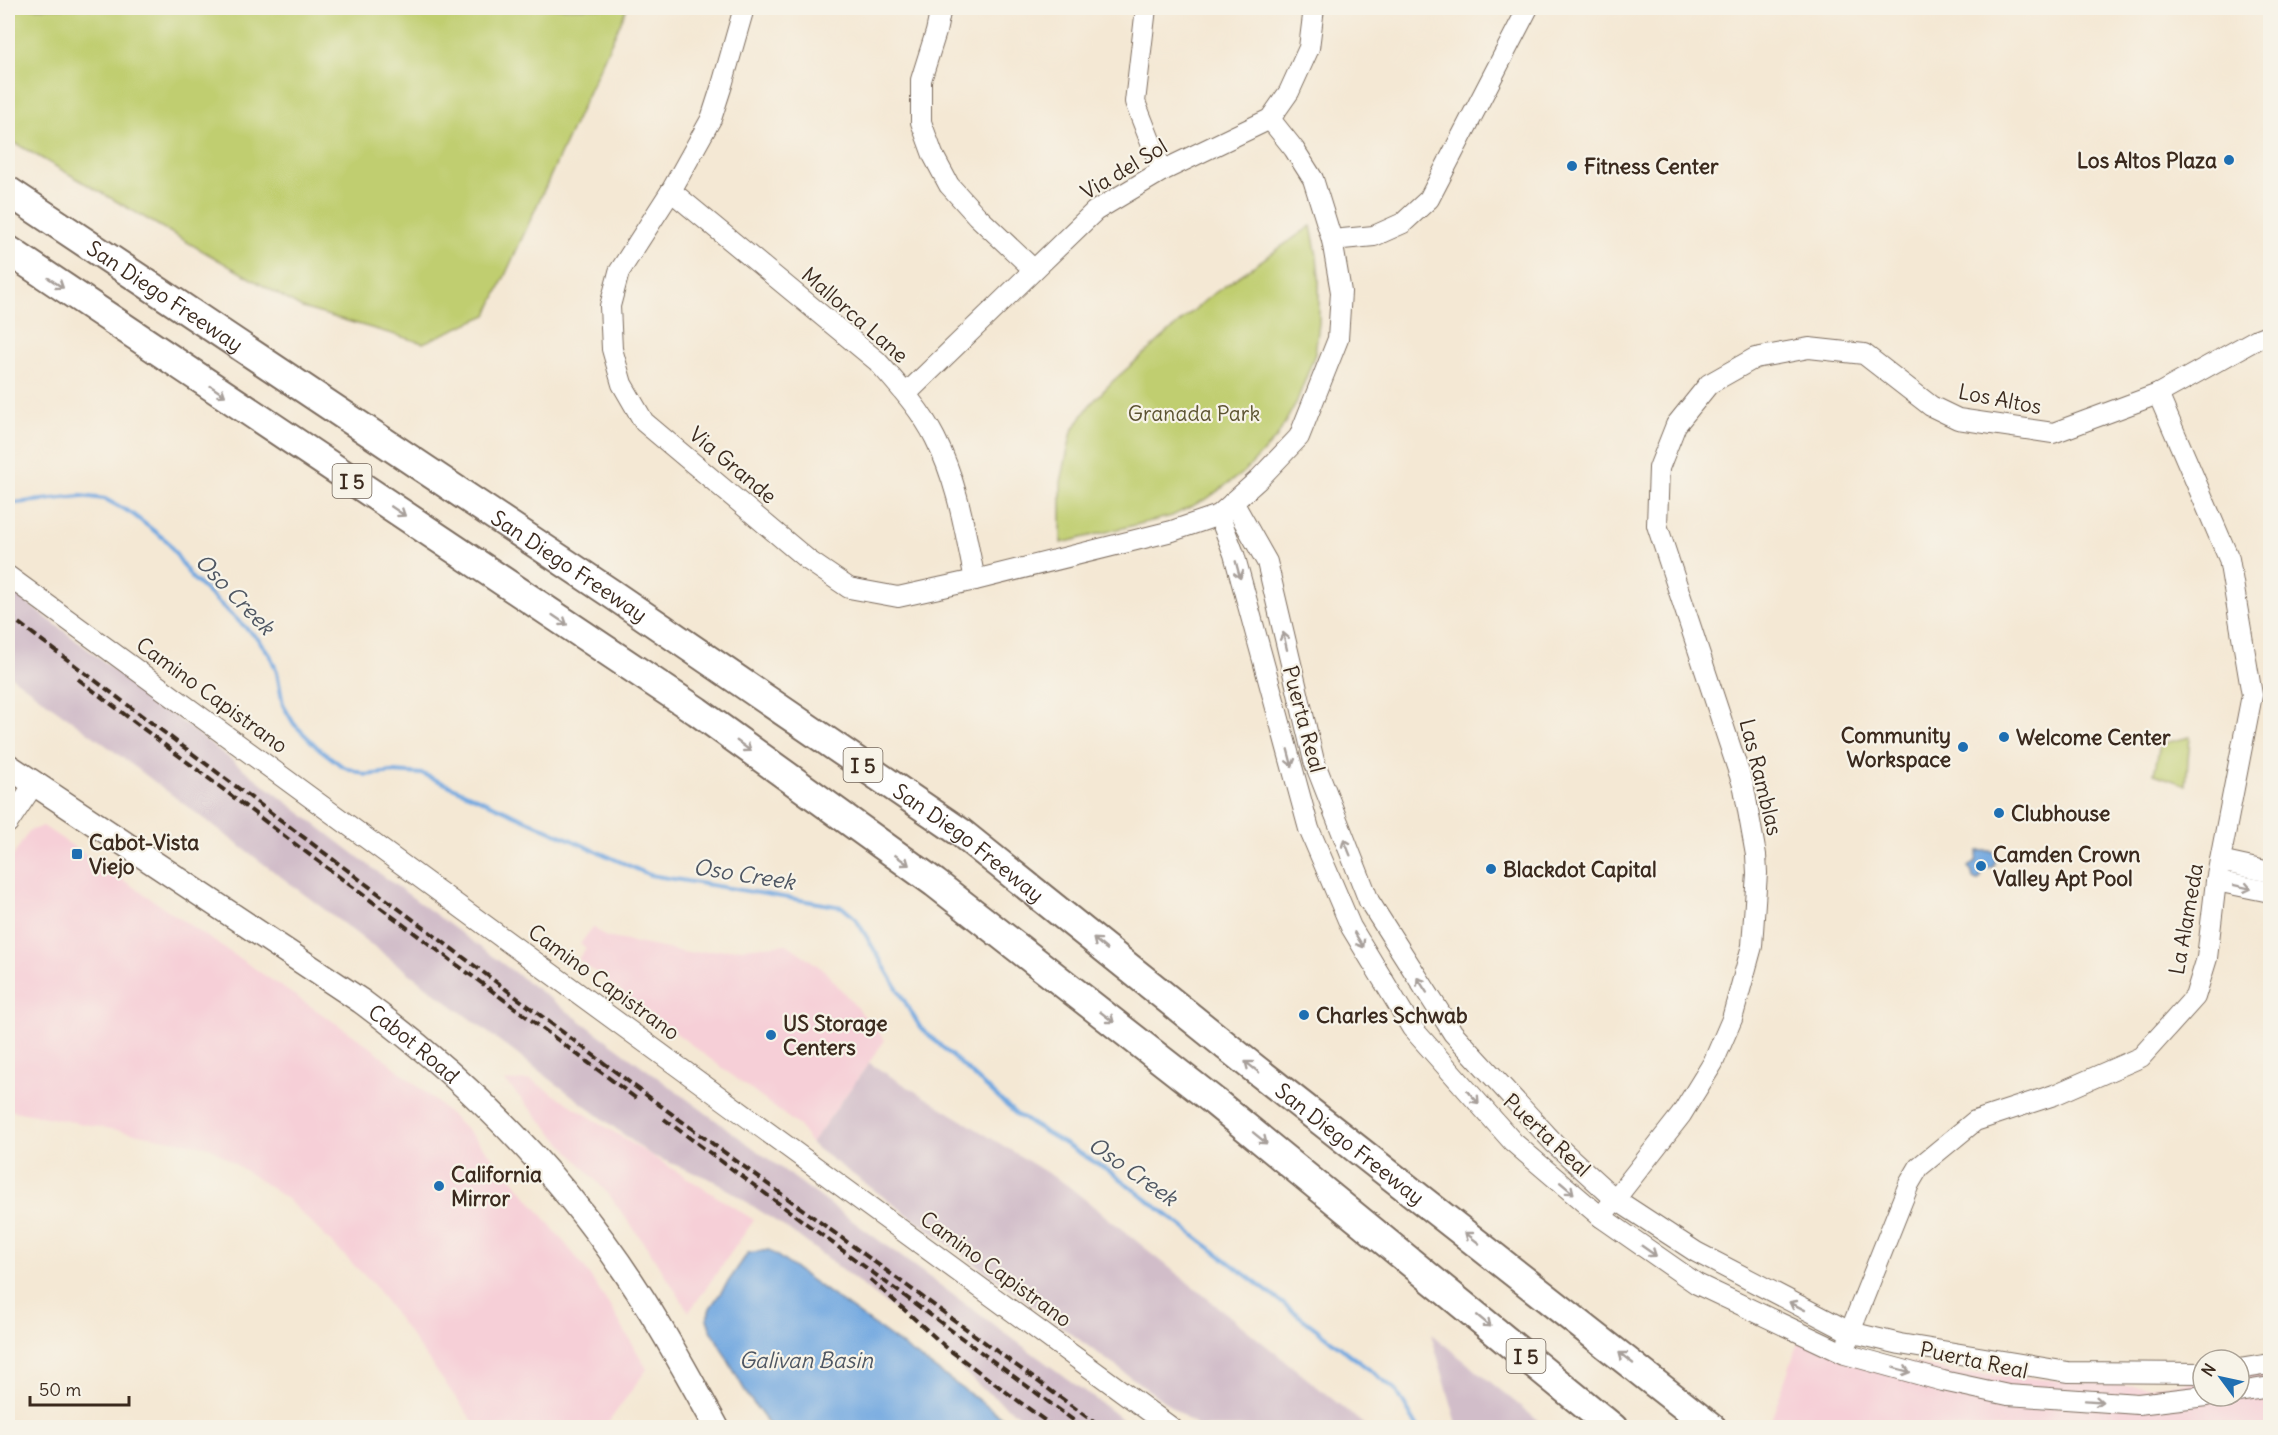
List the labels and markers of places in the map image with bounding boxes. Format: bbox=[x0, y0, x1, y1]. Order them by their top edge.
place label: Los Altos Plaza bbox=[2077, 147, 2217, 174]
place label: Fitness Center bbox=[1584, 153, 1719, 180]
marker: Los Altos Plaza bbox=[2222, 153, 2236, 167]
marker: Fitness Center bbox=[1565, 159, 1579, 173]
place label: Community Workspace bbox=[1841, 722, 1951, 773]
place label: Welcome Center bbox=[2016, 724, 2171, 751]
marker: Welcome Center bbox=[1997, 730, 2011, 744]
marker: Community Workspace bbox=[1956, 740, 1970, 754]
place label: Clubhouse bbox=[2011, 800, 2110, 827]
marker: Clubhouse bbox=[1992, 806, 2006, 820]
place label: Cabot-Vista Viejo bbox=[89, 829, 199, 880]
place label: Camden Crown Valley Apt Pool bbox=[1993, 841, 2140, 892]
marker: Cabot-Vista Viejo bbox=[70, 847, 84, 861]
place label: Blackdot Capital bbox=[1503, 856, 1657, 883]
marker: Camden Crown Valley Apt Pool bbox=[1974, 859, 1988, 873]
marker: Blackdot Capital bbox=[1484, 862, 1498, 876]
place label: Charles Schwab bbox=[1316, 1002, 1468, 1029]
marker: Charles Schwab bbox=[1297, 1008, 1311, 1022]
place label: US Storage Centers bbox=[783, 1010, 888, 1061]
marker: US Storage Centers bbox=[764, 1028, 778, 1042]
place label: California Mirror bbox=[451, 1161, 542, 1212]
marker: California Mirror bbox=[432, 1179, 446, 1193]

